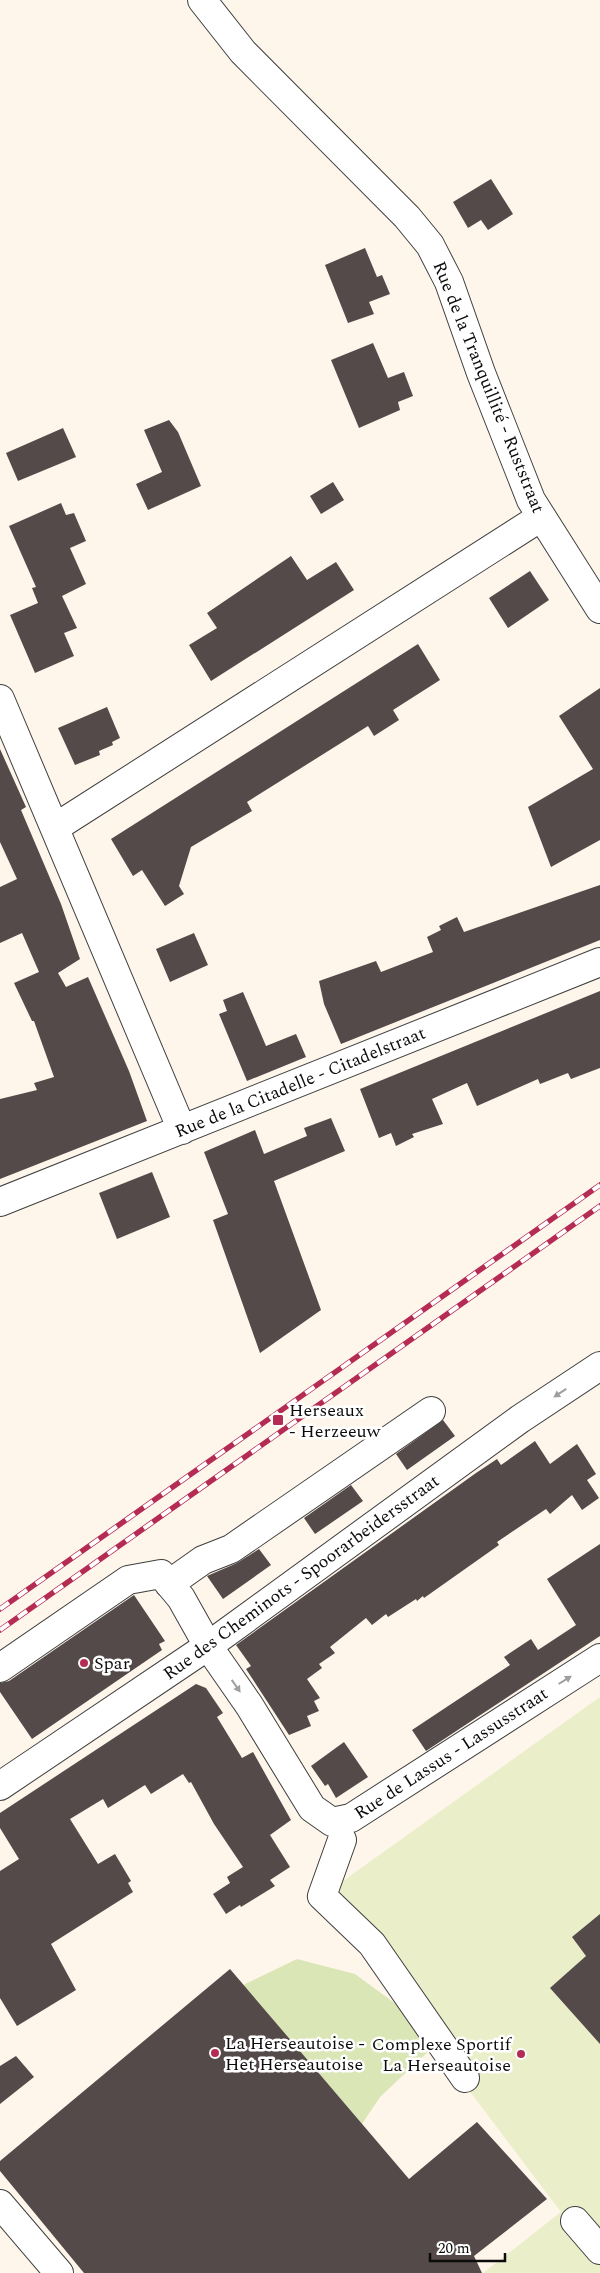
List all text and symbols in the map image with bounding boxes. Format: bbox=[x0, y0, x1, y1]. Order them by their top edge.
street label: Rue de la Tranquillité - Ruststraat bbox=[426, 257, 552, 517]
street label: Rue de la Citadelle - Citadelstraat bbox=[171, 1020, 430, 1145]
one-way arrow bbox=[553, 1388, 566, 1398]
place label: Herseaux - Herzeeuw bbox=[289, 1397, 381, 1445]
marker: Herseaux - Herzeeuw bbox=[271, 1413, 285, 1427]
street label: Rue des Cheminots - Spoorarbeidersstraat bbox=[158, 1468, 445, 1687]
place label: Spar bbox=[94, 1650, 130, 1677]
marker: Spar bbox=[78, 1657, 90, 1669]
one-way arrow bbox=[559, 1675, 572, 1685]
one-way arrow bbox=[231, 1679, 241, 1693]
street label: Rue de Lassus - Lassusstraat bbox=[349, 1680, 554, 1826]
place label: La Herseautoise - Het Herseautoise bbox=[225, 2030, 365, 2078]
place label: Complexe Sportif La Herseautoise bbox=[372, 2031, 513, 2079]
marker: La Herseautoise - Het Herseautoise bbox=[209, 2047, 221, 2059]
marker: Complexe Sportif La Herseautoise bbox=[515, 2048, 527, 2060]
scale bar bbox=[430, 2230, 505, 2262]
text: 20 m bbox=[438, 2237, 470, 2260]

